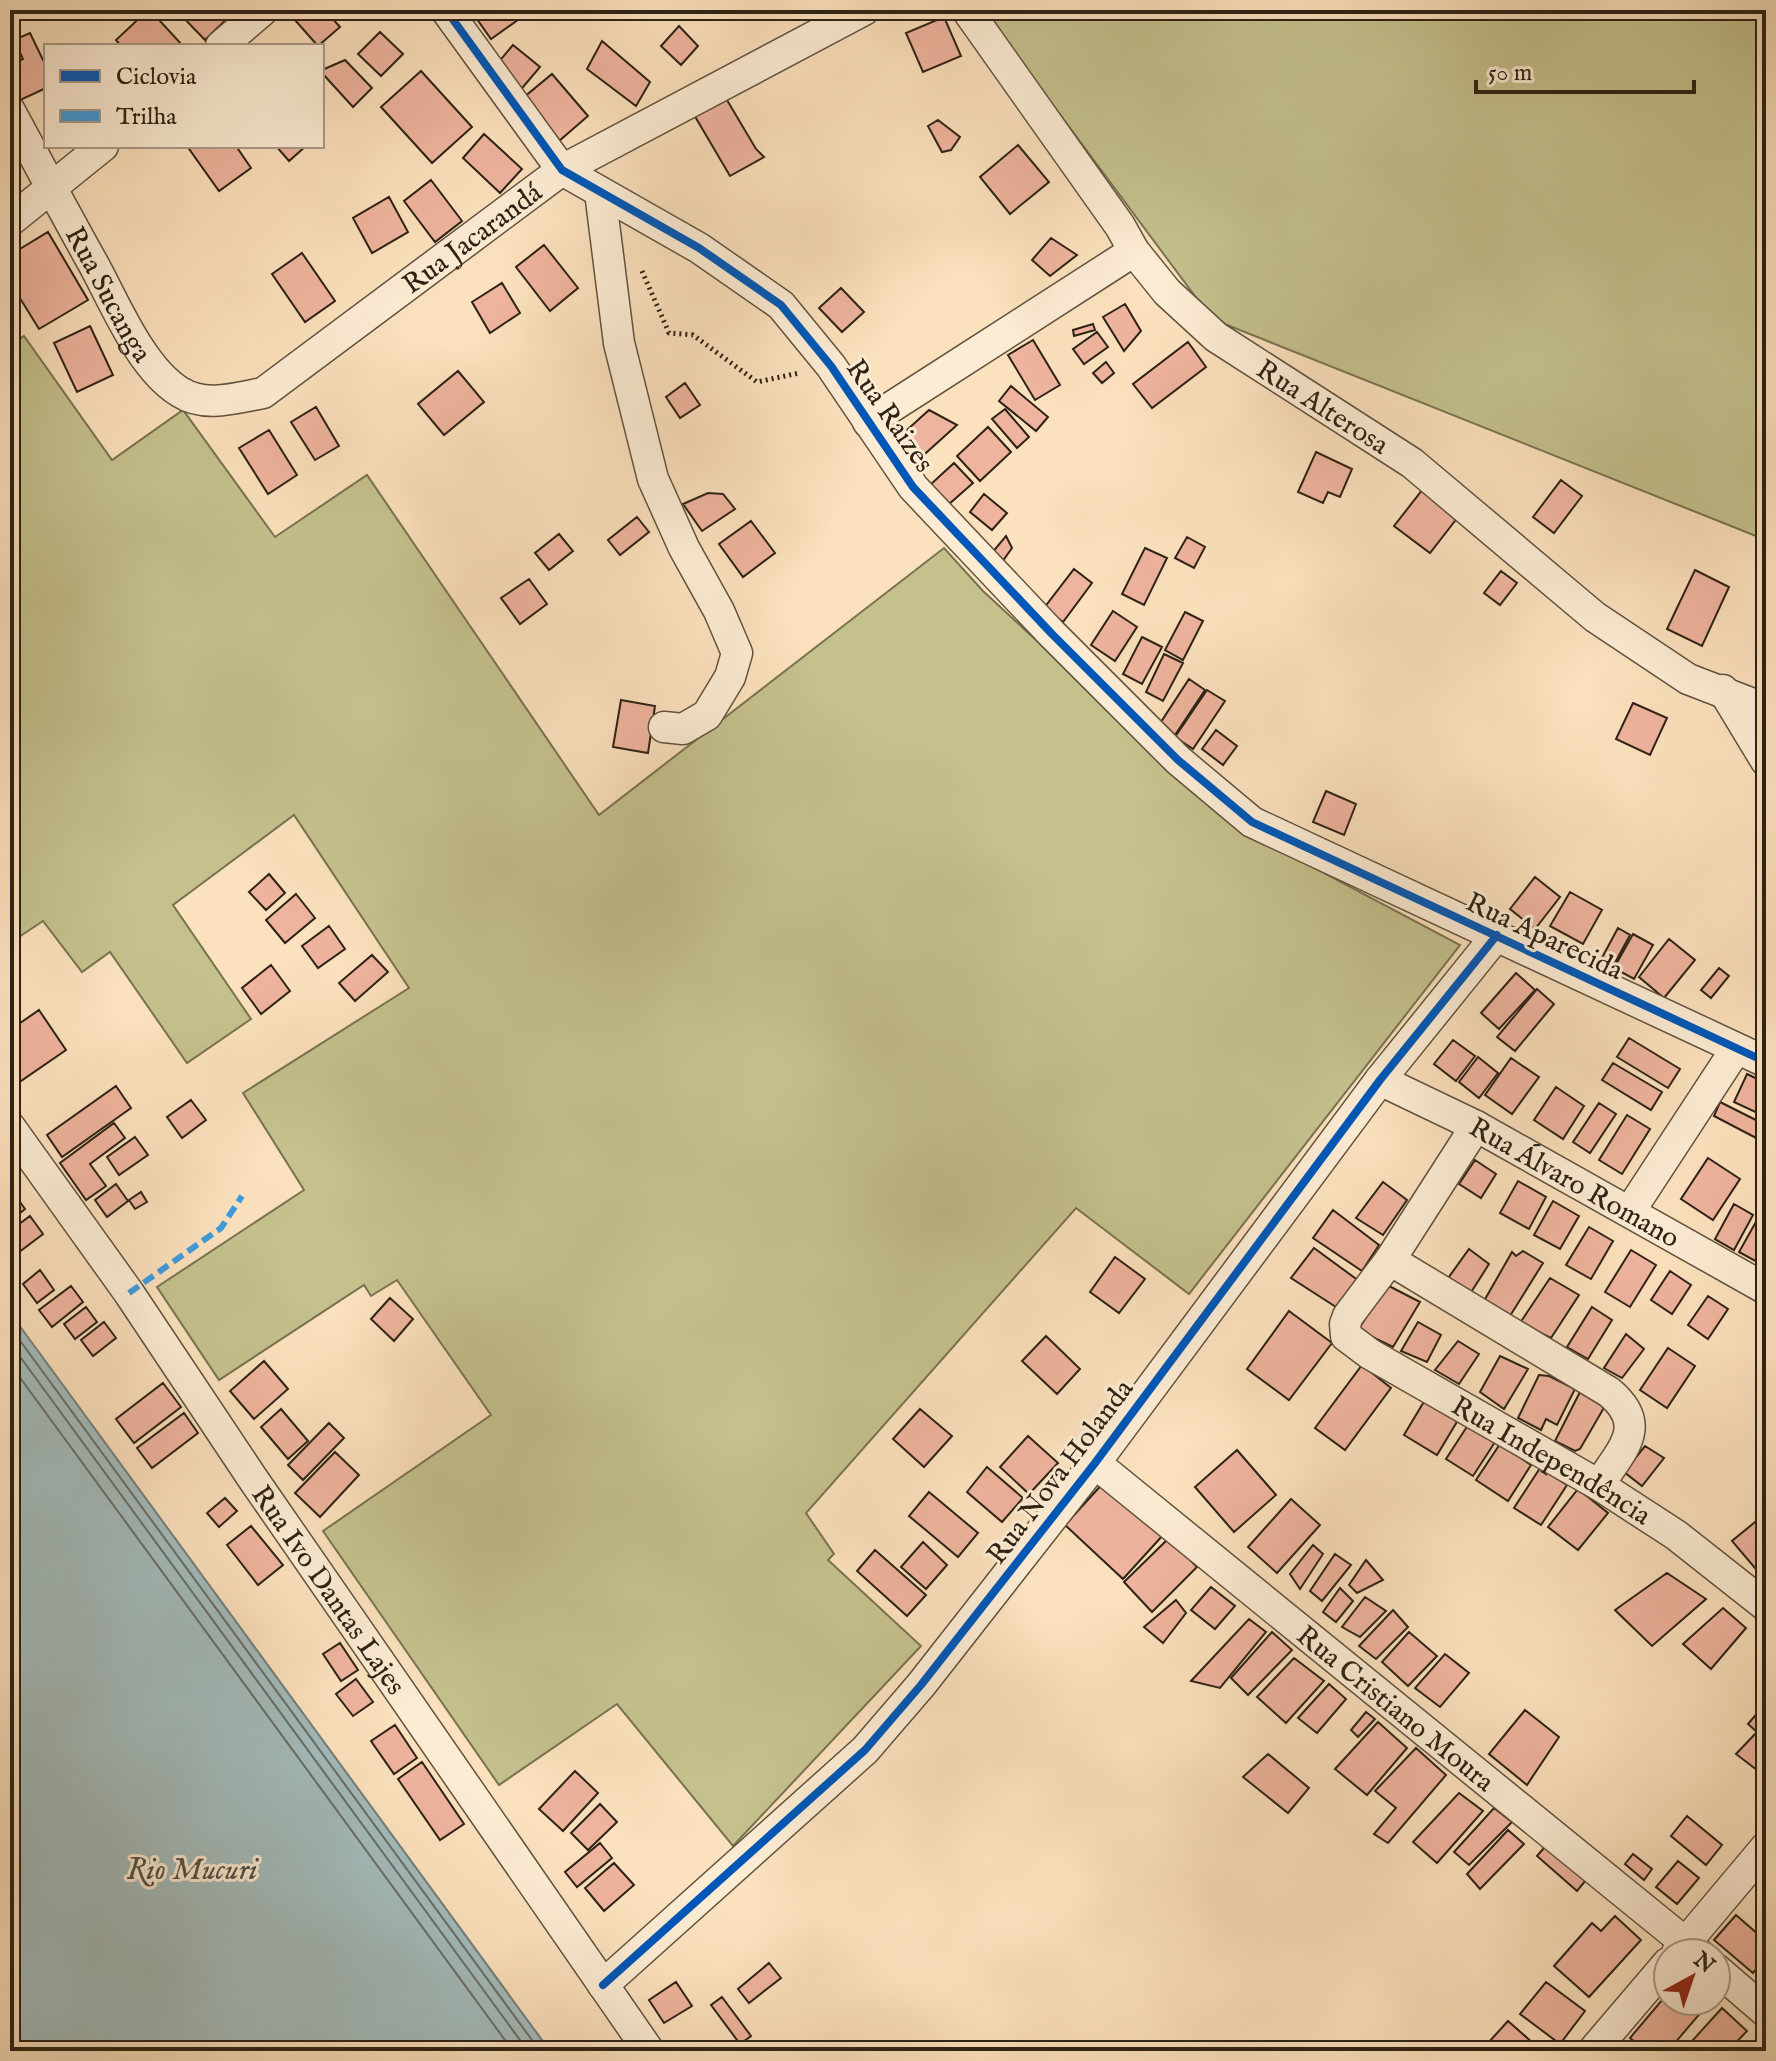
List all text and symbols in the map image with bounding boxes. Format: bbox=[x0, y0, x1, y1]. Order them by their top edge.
legend bbox=[44, 44, 324, 148]
scale bar bbox=[1476, 44, 1694, 94]
text: 50 m bbox=[1488, 58, 1532, 89]
text: Ciclovia bbox=[116, 62, 197, 93]
text: Trilha bbox=[116, 102, 177, 133]
street label: Rua Jacarandá bbox=[396, 175, 551, 303]
street label: Rua Sucanga bbox=[56, 221, 159, 371]
street label: Rua Raizes bbox=[837, 353, 941, 480]
street label: Rua Alterosa bbox=[1249, 353, 1395, 464]
street label: Rua Aparecida bbox=[1460, 886, 1629, 989]
street label: Rua Álvaro Romano bbox=[1462, 1111, 1685, 1257]
street label: Rua Nova Holanda bbox=[980, 1372, 1143, 1572]
street label: Rua Independência bbox=[1444, 1389, 1658, 1535]
street label: Rua Ivo Dantas Lajes bbox=[243, 1479, 412, 1702]
street label: Rua Cristiano Moura bbox=[1289, 1619, 1501, 1801]
water label: Rio Mucuri bbox=[127, 1852, 260, 1890]
north arrow bbox=[1652, 1937, 1732, 2017]
text: N bbox=[1687, 1946, 1720, 1980]

